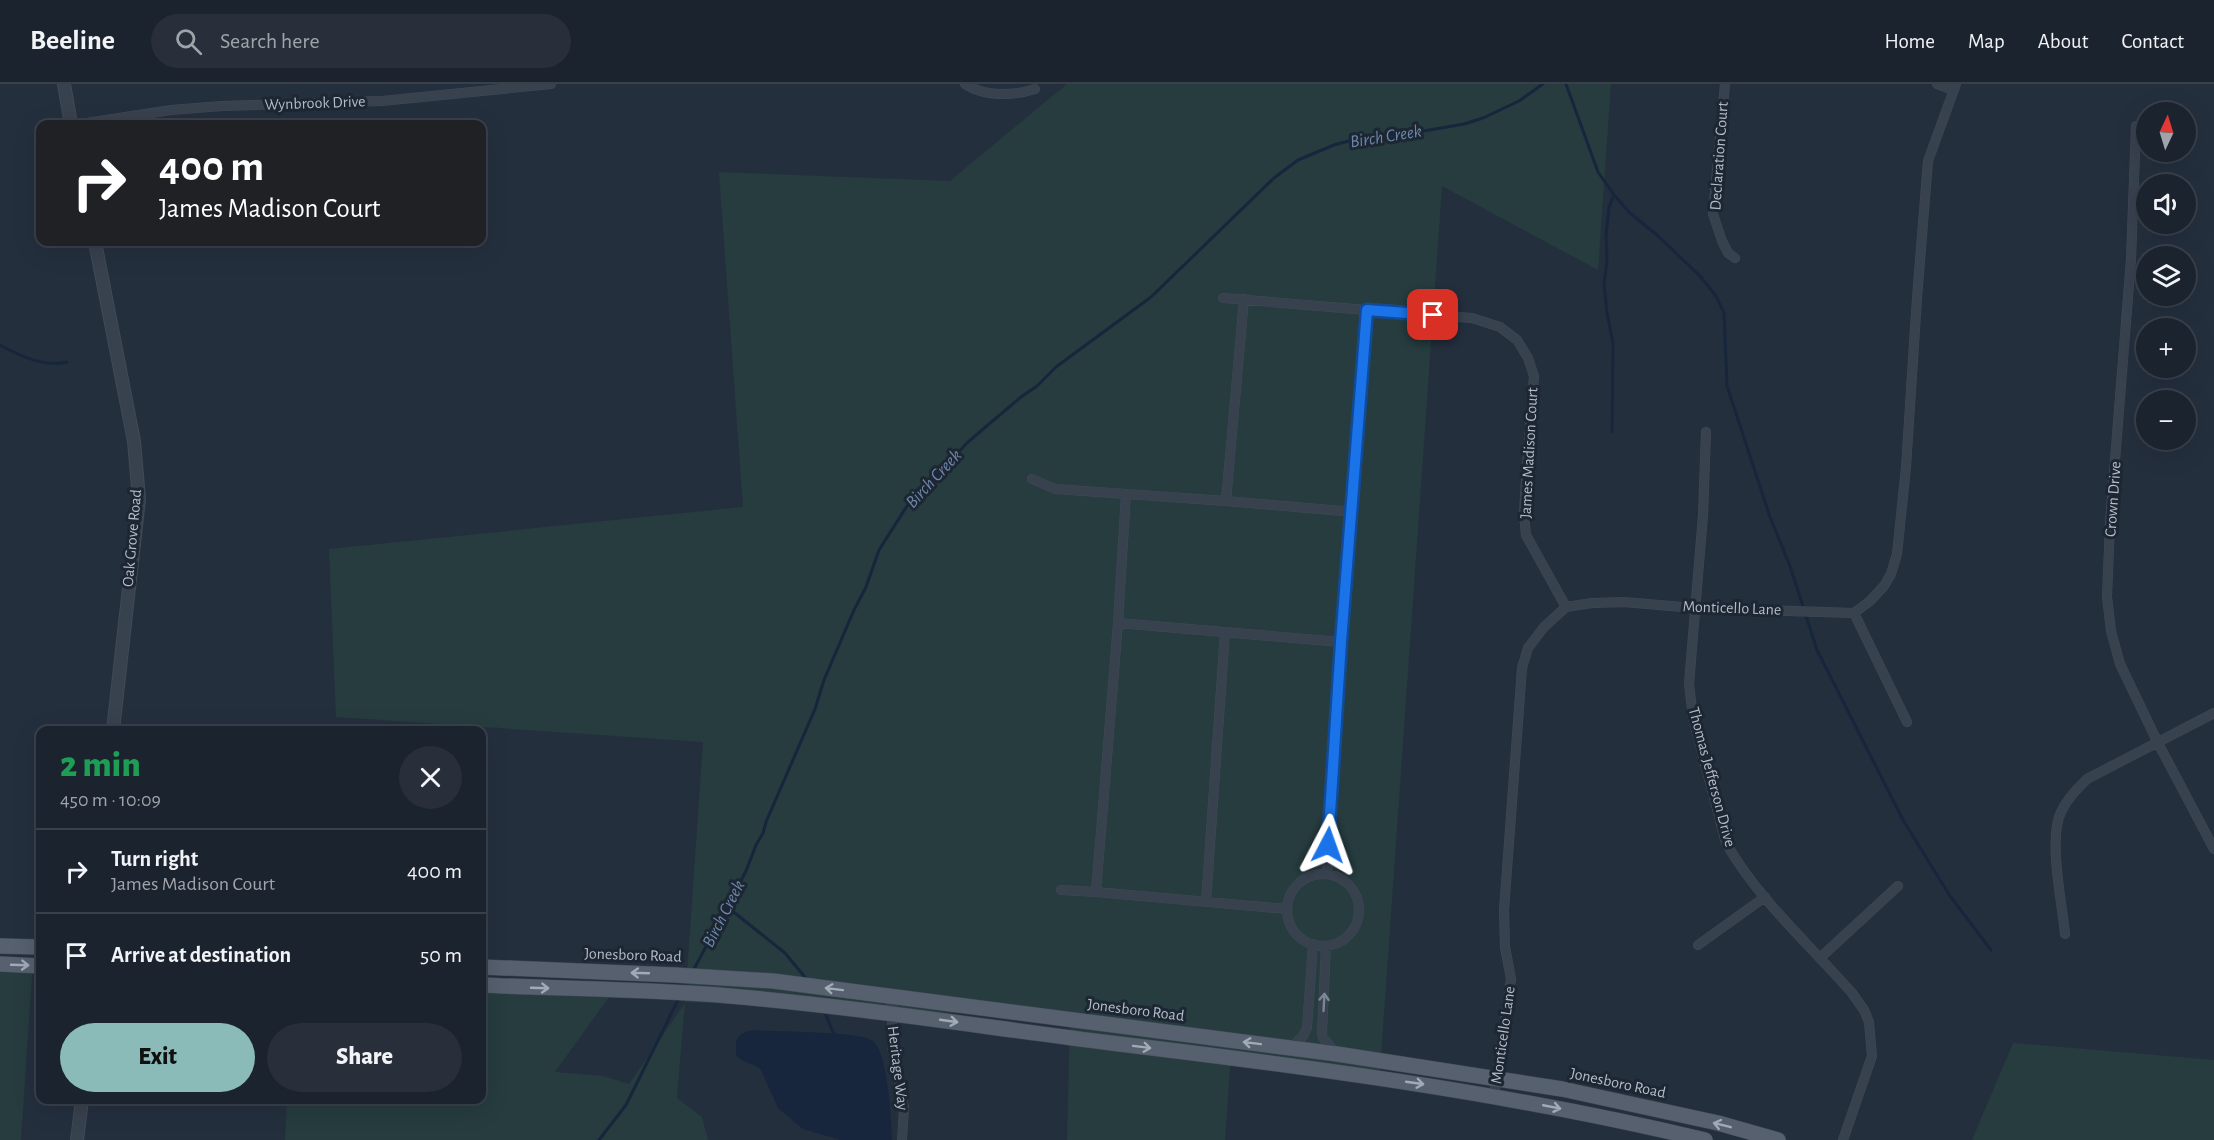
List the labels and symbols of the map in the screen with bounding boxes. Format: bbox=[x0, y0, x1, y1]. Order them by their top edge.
street label: Wynbrook Drive bbox=[264, 93, 366, 114]
street label: Declaration Court bbox=[1707, 101, 1731, 211]
north arrow bbox=[2136, 102, 2196, 162]
water label: Birch Creek bbox=[1349, 122, 1423, 152]
pin bbox=[1407, 289, 1458, 340]
street label: James Madison Court bbox=[1518, 387, 1540, 519]
water label: Birch Creek bbox=[903, 446, 965, 512]
street label: Crown Drive bbox=[2102, 461, 2124, 537]
street label: Oak Grove Road bbox=[120, 489, 144, 587]
street label: Monticello Lane bbox=[1682, 598, 1782, 618]
street label: Thomas Jefferson Drive bbox=[1686, 705, 1738, 849]
position arrow bbox=[1296, 813, 1360, 877]
water label: Birch Creek bbox=[700, 878, 748, 950]
street label: Jonesboro Road bbox=[584, 945, 682, 965]
one-way arrow bbox=[10, 960, 30, 971]
one-way arrow bbox=[630, 968, 650, 979]
one-way arrow bbox=[529, 982, 549, 993]
one-way arrow bbox=[825, 983, 844, 994]
street label: Monticello Lane bbox=[1488, 985, 1518, 1085]
one-way arrow bbox=[1319, 993, 1330, 1013]
street label: Jonesboro Road bbox=[1087, 996, 1185, 1024]
one-way arrow bbox=[939, 1016, 958, 1027]
street label: Heritage Way bbox=[884, 1025, 911, 1111]
one-way arrow bbox=[1242, 1037, 1262, 1048]
one-way arrow bbox=[1132, 1041, 1152, 1052]
street label: Jonesboro Road bbox=[1569, 1065, 1667, 1101]
one-way arrow bbox=[1404, 1078, 1424, 1089]
one-way arrow bbox=[1541, 1102, 1561, 1113]
one-way arrow bbox=[1713, 1118, 1732, 1130]

